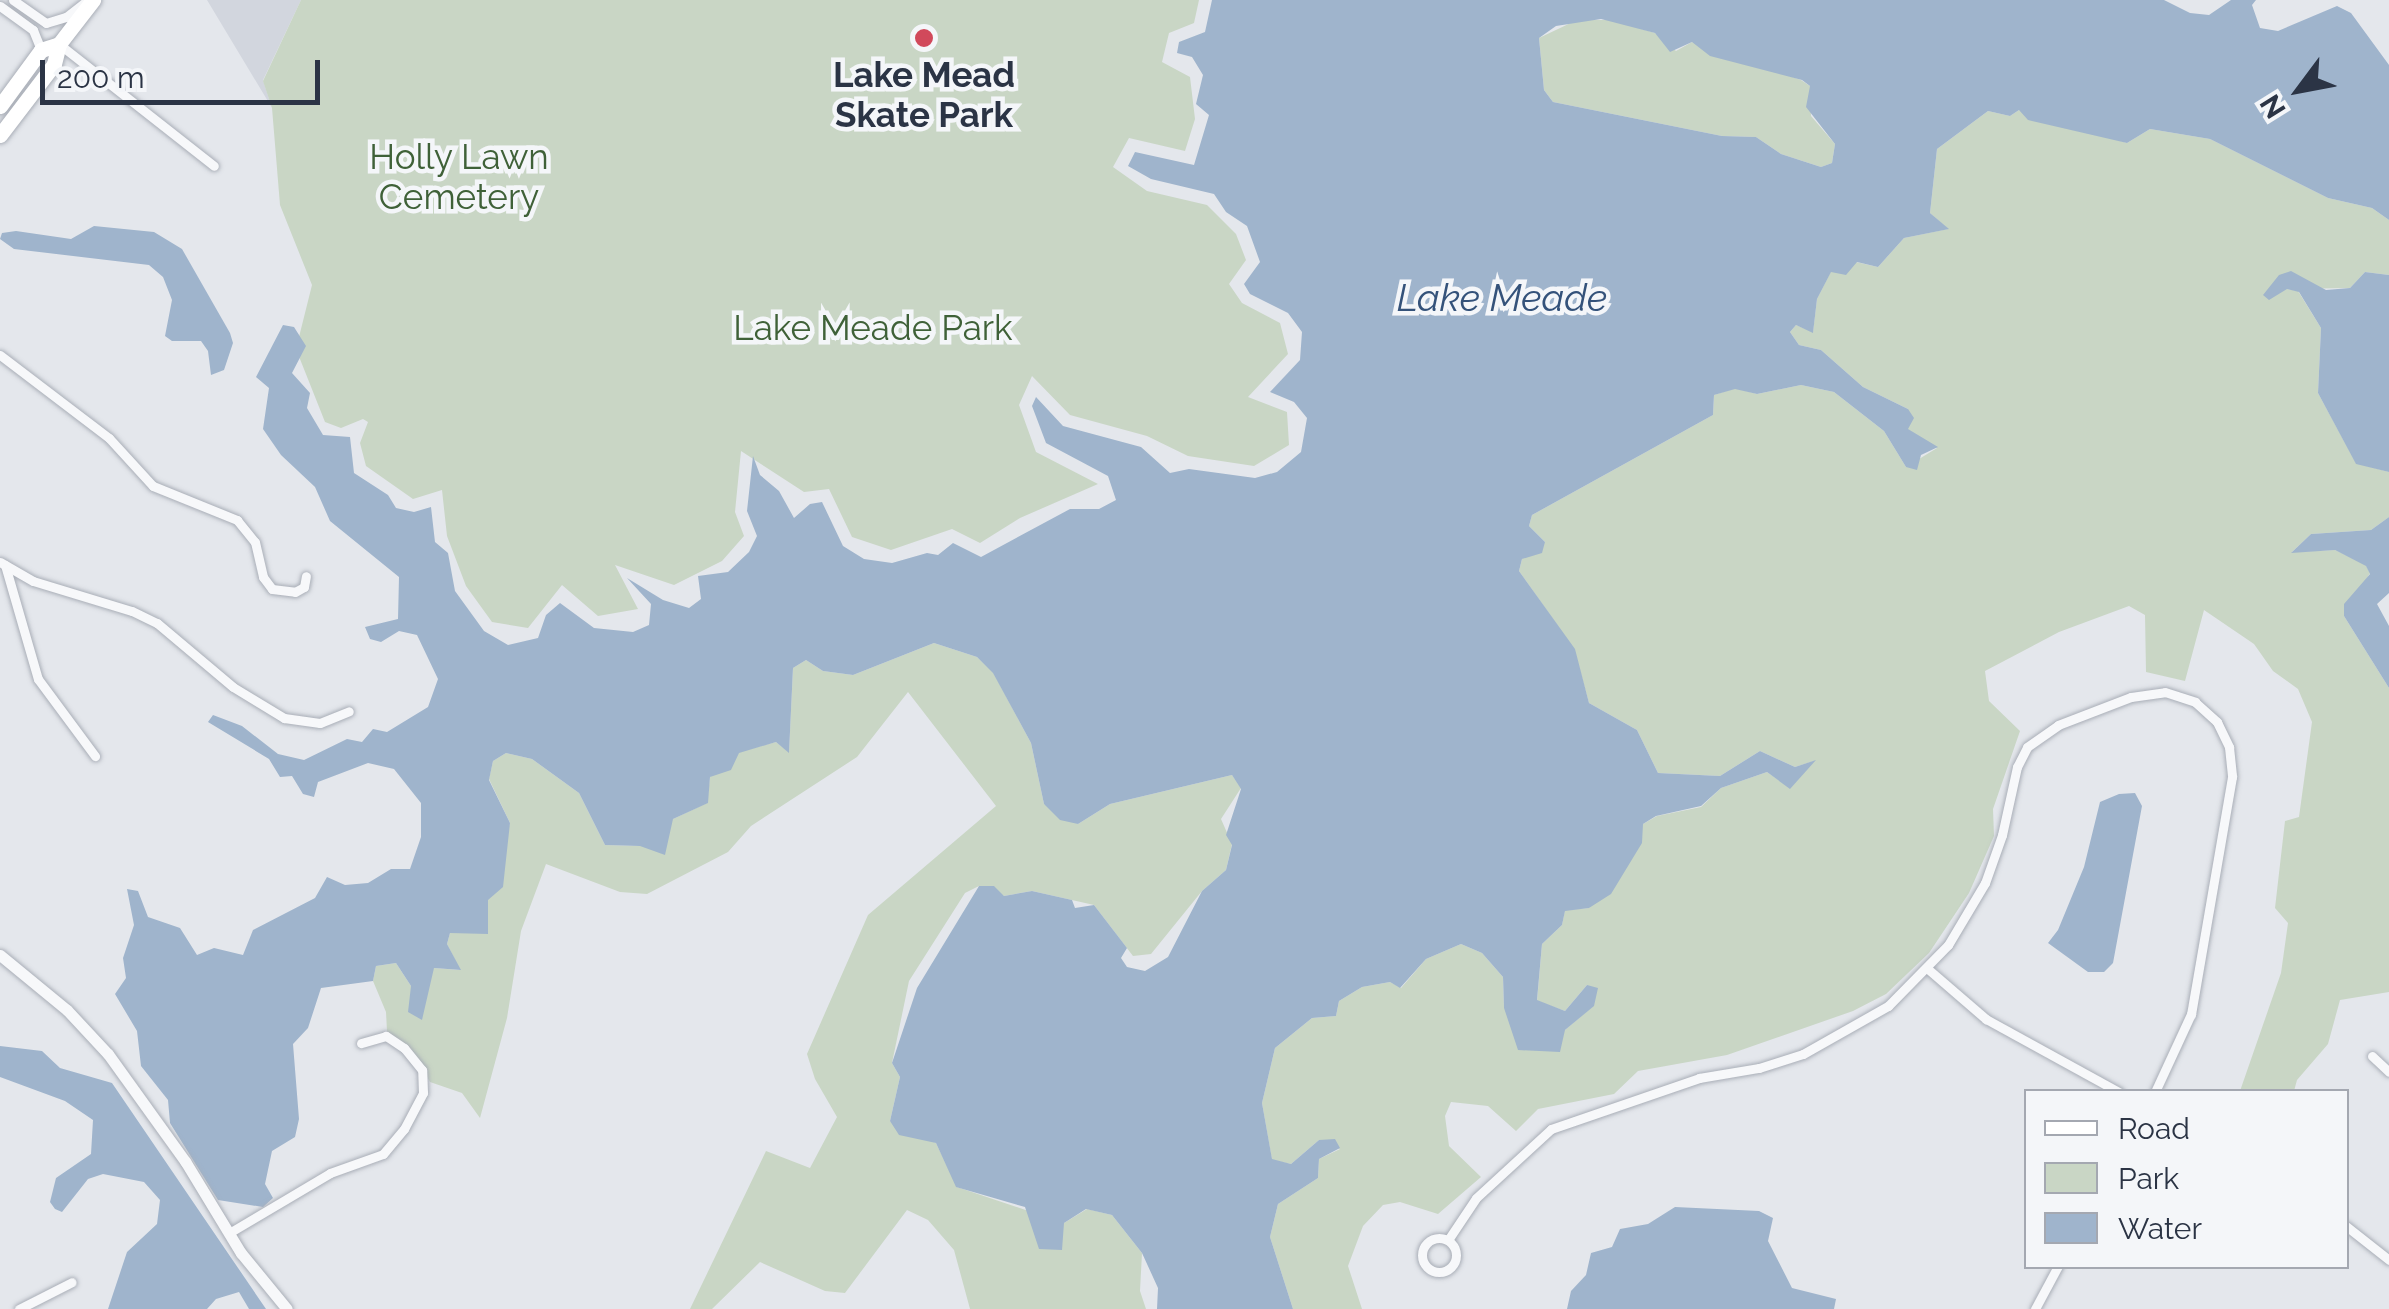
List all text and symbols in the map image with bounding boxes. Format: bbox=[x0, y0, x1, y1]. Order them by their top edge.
marker: Lake Mead Skate Park bbox=[913, 27, 935, 49]
scale bar bbox=[45, 40, 325, 102]
north arrow bbox=[2249, 40, 2349, 140]
place label: Lake Mead Skate Park bbox=[833, 54, 1015, 136]
text: 200 m bbox=[57, 60, 145, 95]
text: N bbox=[2253, 88, 2293, 124]
park label: Holly Lawn Cemetery bbox=[369, 136, 549, 218]
water label: Lake Meade bbox=[1397, 275, 1607, 321]
park label: Lake Meade Park bbox=[733, 307, 1013, 349]
legend bbox=[2024, 1089, 2349, 1269]
text: Road bbox=[2118, 1111, 2190, 1146]
text: Park bbox=[2118, 1161, 2179, 1196]
text: Water bbox=[2118, 1211, 2202, 1246]

